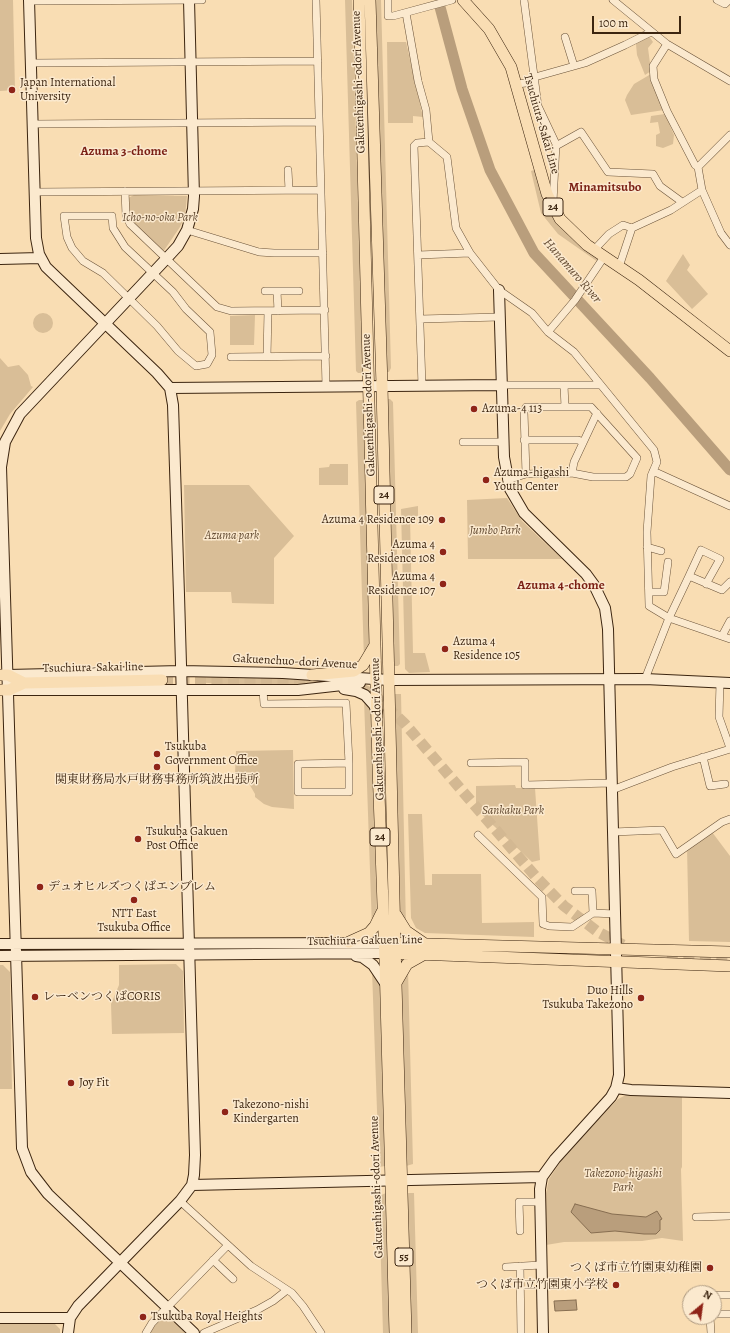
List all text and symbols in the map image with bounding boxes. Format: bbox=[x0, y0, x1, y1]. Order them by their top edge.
scale bar bbox=[594, 8, 683, 34]
street label: Gakuenhigashi-odori Avenue bbox=[349, 10, 369, 154]
text: 100 m bbox=[599, 15, 628, 31]
street label: Tsuchiura-Sakai Line bbox=[520, 72, 562, 176]
place label: Japan International University bbox=[20, 76, 115, 104]
marker: Japan International University bbox=[7, 85, 17, 95]
district label: Azuma 3-chome bbox=[80, 144, 168, 160]
district label: Minamitsubo bbox=[568, 180, 642, 196]
road number: 24 bbox=[543, 198, 563, 216]
park label: Icho-no-oka Park bbox=[122, 211, 198, 225]
water label: Hanamuro River bbox=[540, 235, 604, 307]
street label: Gakuenhigashi-odori Avenue bbox=[359, 333, 379, 477]
place label: Azuma-4 113 bbox=[482, 402, 542, 416]
marker: Azuma-4 113 bbox=[469, 404, 479, 414]
place label: Azuma-higashi Youth Center bbox=[494, 466, 569, 494]
marker: Azuma-higashi Youth Center bbox=[481, 475, 491, 485]
road number: 24 bbox=[374, 486, 394, 504]
place label: Azuma 4 Residence 109 bbox=[322, 513, 434, 527]
marker: Azuma 4 Residence 109 bbox=[437, 515, 447, 525]
park label: Jumbo Park bbox=[469, 524, 521, 538]
park label: Azuma park bbox=[205, 529, 259, 543]
place label: Azuma 4 Residence 108 bbox=[367, 538, 435, 566]
marker: Azuma 4 Residence 108 bbox=[438, 547, 448, 557]
place label: Azuma 4 Residence 107 bbox=[368, 570, 435, 598]
district label: Azuma 4-chome bbox=[517, 578, 605, 594]
marker: Azuma 4 Residence 107 bbox=[438, 579, 448, 589]
place label: Azuma 4 Residence 105 bbox=[453, 635, 520, 663]
marker: Azuma 4 Residence 105 bbox=[440, 644, 450, 654]
street label: Gakuenchuo-dori Avenue bbox=[232, 652, 358, 672]
street label: Gakuenhigashi-odori Avenue bbox=[368, 657, 388, 801]
street label: Tsuchiura-Sakai line bbox=[43, 660, 143, 676]
place label: Tsukuba Government Office bbox=[165, 740, 258, 768]
marker: Tsukuba Government Office bbox=[152, 749, 162, 759]
marker: 関東財務局水戸財務事務所筑波出張所 bbox=[152, 762, 162, 772]
place label: 関東財務局水戸財務事務所筑波出張所 bbox=[55, 773, 259, 787]
park label: Sankaku Park bbox=[482, 804, 544, 818]
place label: Tsukuba Gakuen Post Office bbox=[146, 825, 228, 853]
road number: 24 bbox=[370, 828, 390, 846]
marker: Tsukuba Gakuen Post Office bbox=[133, 834, 143, 844]
place label: デュオヒルズつくばエンブレム bbox=[48, 880, 216, 894]
marker: デュオヒルズつくばエンブレム bbox=[35, 882, 45, 892]
marker: NTT East Tsukuba Office bbox=[129, 895, 139, 905]
place label: NTT East Tsukuba Office bbox=[97, 907, 171, 935]
street label: Tsuchiura-Gakuen Line bbox=[307, 933, 423, 949]
place label: Duo Hills Tsukuba Takezono bbox=[542, 984, 633, 1012]
place label: レーベンつくばCORIS bbox=[43, 990, 161, 1004]
marker: レーベンつくばCORIS bbox=[30, 992, 40, 1002]
marker: Duo Hills Tsukuba Takezono bbox=[636, 993, 646, 1003]
place label: Joy Fit bbox=[79, 1076, 109, 1090]
marker: Joy Fit bbox=[66, 1078, 76, 1088]
place label: Takezono-nishi Kindergarten bbox=[233, 1098, 309, 1126]
marker: Takezono-nishi Kindergarten bbox=[220, 1107, 230, 1117]
street label: Gakuenhigashi-odori Avenue bbox=[367, 1115, 387, 1259]
park label: Takezono-higashi Park bbox=[584, 1167, 662, 1195]
road number: 55 bbox=[395, 1248, 413, 1266]
place label: つくば市立竹園東幼稚園 bbox=[570, 1261, 702, 1275]
marker: つくば市立竹園東幼稚園 bbox=[705, 1263, 715, 1273]
place label: つくば市立竹園東小学校 bbox=[476, 1278, 608, 1292]
marker: つくば市立竹園東小学校 bbox=[611, 1280, 621, 1290]
north arrow bbox=[682, 1285, 722, 1325]
text: N bbox=[700, 1286, 715, 1303]
place label: Tsukuba Royal Heights bbox=[151, 1310, 262, 1324]
marker: Tsukuba Royal Heights bbox=[138, 1312, 148, 1322]

